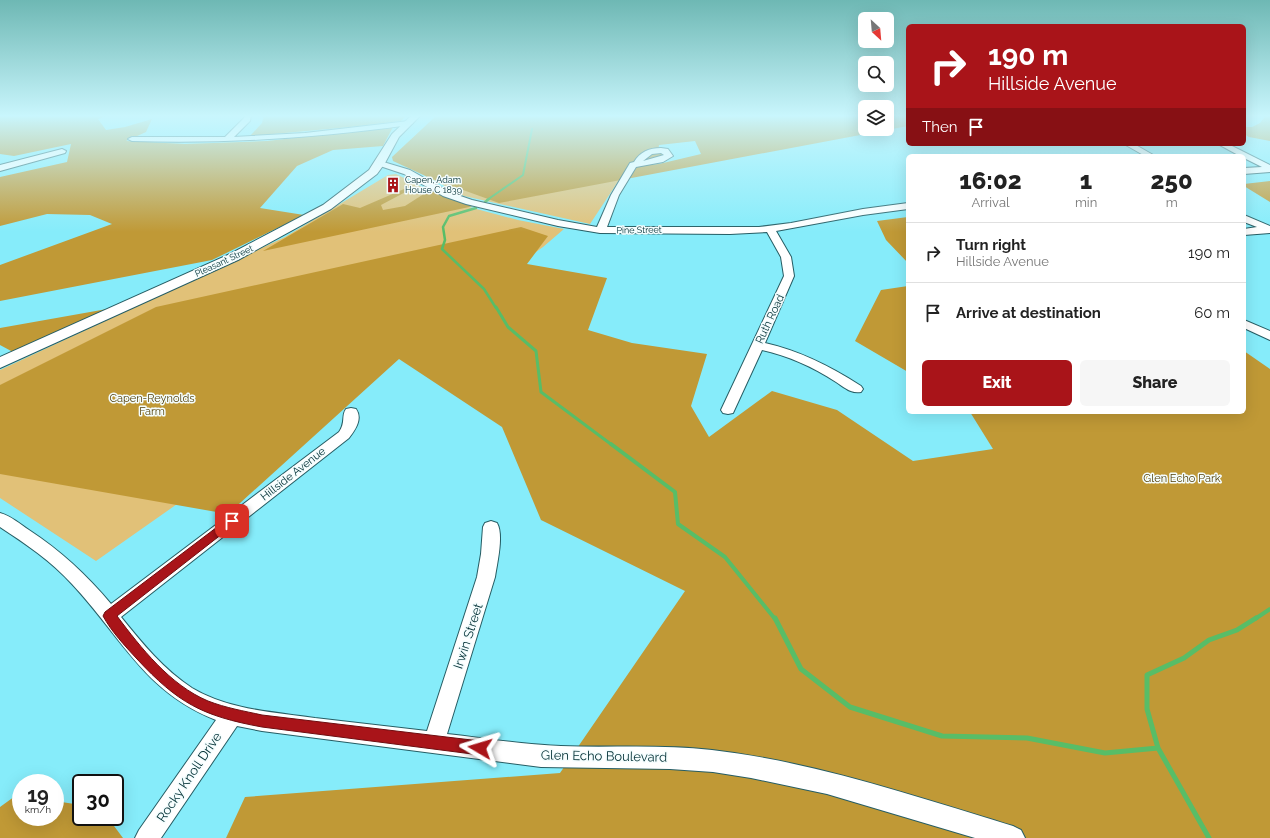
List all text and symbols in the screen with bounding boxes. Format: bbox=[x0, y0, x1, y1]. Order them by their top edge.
north arrow bbox=[858, 12, 894, 48]
map controls bbox=[858, 12, 894, 136]
text: 190 m bbox=[988, 39, 1068, 72]
icon: right bbox=[922, 40, 974, 92]
button: search bbox=[858, 56, 894, 92]
text: Hillside Avenue bbox=[988, 73, 1117, 94]
button: layers bbox=[858, 100, 894, 136]
icon: arrive bbox=[965, 116, 987, 138]
text: Then bbox=[922, 118, 957, 136]
text: 16:02 bbox=[959, 166, 1022, 195]
text: 1 bbox=[1080, 166, 1092, 195]
text: 250 bbox=[1151, 166, 1193, 195]
place label: Capen, Adam House C 1839 bbox=[405, 175, 462, 195]
building icon: Capen, Adam House C 1839 bbox=[384, 176, 402, 194]
text: Arrival bbox=[971, 195, 1010, 210]
text: min bbox=[1075, 195, 1097, 210]
text: m bbox=[1166, 195, 1178, 210]
street label: Pine Street bbox=[616, 225, 662, 235]
text: Turn right bbox=[956, 236, 1026, 254]
icon: right bbox=[922, 242, 944, 264]
street label: Pleasant Street bbox=[193, 243, 255, 279]
text: 190 m bbox=[1188, 244, 1230, 262]
text: Hillside Avenue bbox=[956, 254, 1049, 269]
street label: Ruth Road bbox=[753, 292, 787, 346]
icon: arrive bbox=[922, 302, 944, 324]
text: Arrive at destination bbox=[956, 304, 1101, 322]
text: 60 m bbox=[1194, 304, 1230, 322]
button: Exit bbox=[922, 360, 1072, 406]
button: Share bbox=[1080, 360, 1230, 406]
park label: Capen-Reynolds Farm bbox=[109, 392, 195, 418]
street label: Hillside Avenue bbox=[258, 444, 328, 503]
park label: Glen Echo Park bbox=[1143, 472, 1221, 485]
pin bbox=[215, 504, 249, 538]
icon: arrive bbox=[221, 510, 243, 532]
street label: Irwin Street bbox=[450, 601, 486, 671]
position arrow bbox=[459, 727, 501, 769]
street label: Rocky Knoll Drive bbox=[153, 729, 225, 825]
street label: Glen Echo Boulevard bbox=[541, 747, 667, 765]
speed limit sign: 30 bbox=[72, 774, 124, 826]
text: 19 bbox=[27, 783, 49, 807]
text: km/h bbox=[25, 804, 51, 815]

